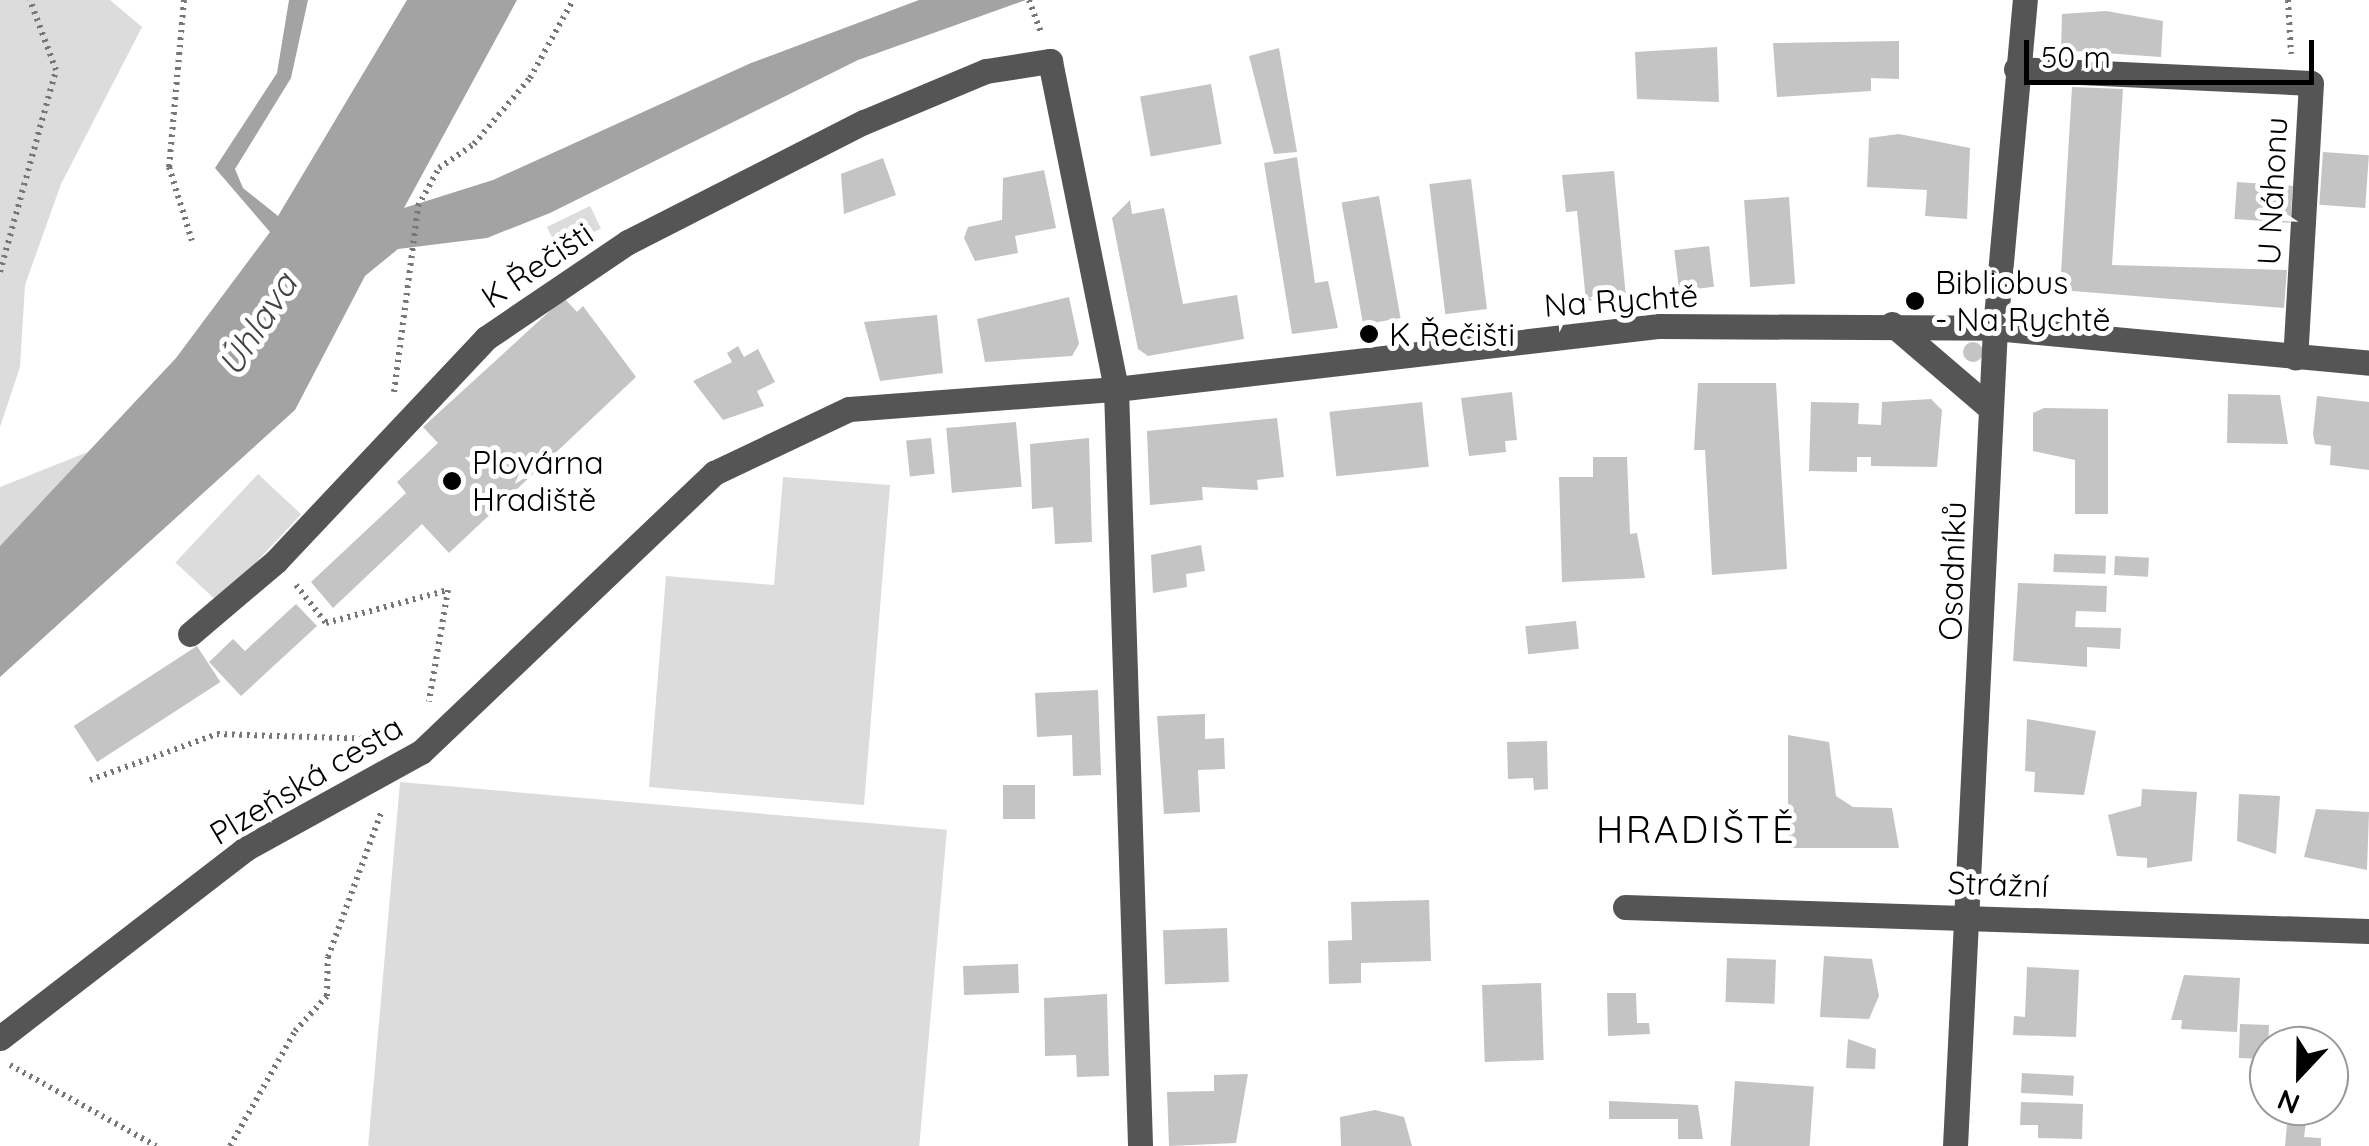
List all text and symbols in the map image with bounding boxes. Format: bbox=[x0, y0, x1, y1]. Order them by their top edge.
scale bar bbox=[2029, 20, 2319, 82]
text: 50 m bbox=[2041, 38, 2111, 76]
street label: U Náhonu bbox=[2249, 116, 2295, 266]
street label: K Řečišti bbox=[474, 214, 600, 316]
place label: Bibliobus - Na Rychtě bbox=[1935, 264, 2111, 339]
water label: Úhlava bbox=[209, 265, 305, 383]
street label: Na Rychtě bbox=[1543, 275, 1699, 325]
marker: Bibliobus - Na Rychtě bbox=[1904, 290, 1926, 312]
place label: K Řečišti bbox=[1389, 315, 1515, 353]
marker: K Řečišti bbox=[1358, 323, 1380, 345]
place label: Plovárna Hradiště bbox=[472, 444, 604, 519]
marker: Plovárna Hradiště bbox=[441, 470, 463, 492]
street label: Osadníků bbox=[1930, 501, 1974, 641]
street label: Plzeňská cesta bbox=[203, 707, 409, 853]
district label: HRADIŠTĚ bbox=[1596, 807, 1796, 853]
street label: Strážní bbox=[1947, 863, 2049, 905]
north arrow bbox=[2249, 1026, 2349, 1126]
text: N bbox=[2272, 1082, 2304, 1123]

